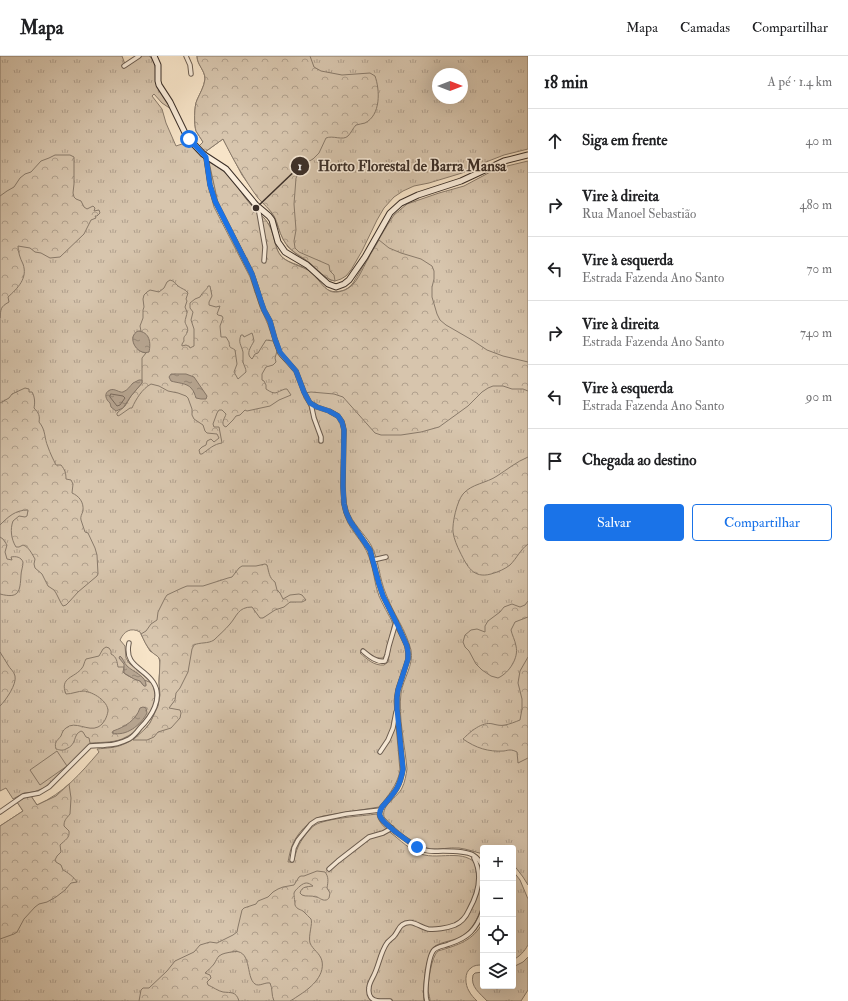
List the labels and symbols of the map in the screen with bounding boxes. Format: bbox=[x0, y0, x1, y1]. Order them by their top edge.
north arrow bbox=[432, 68, 468, 104]
route start bbox=[180, 130, 198, 148]
callout: Horto Florestal de Barra Mansa bbox=[290, 153, 514, 180]
text: Horto Florestal de Barra Mansa bbox=[318, 157, 507, 176]
text: 1 bbox=[298, 159, 302, 174]
route end bbox=[408, 838, 426, 856]

